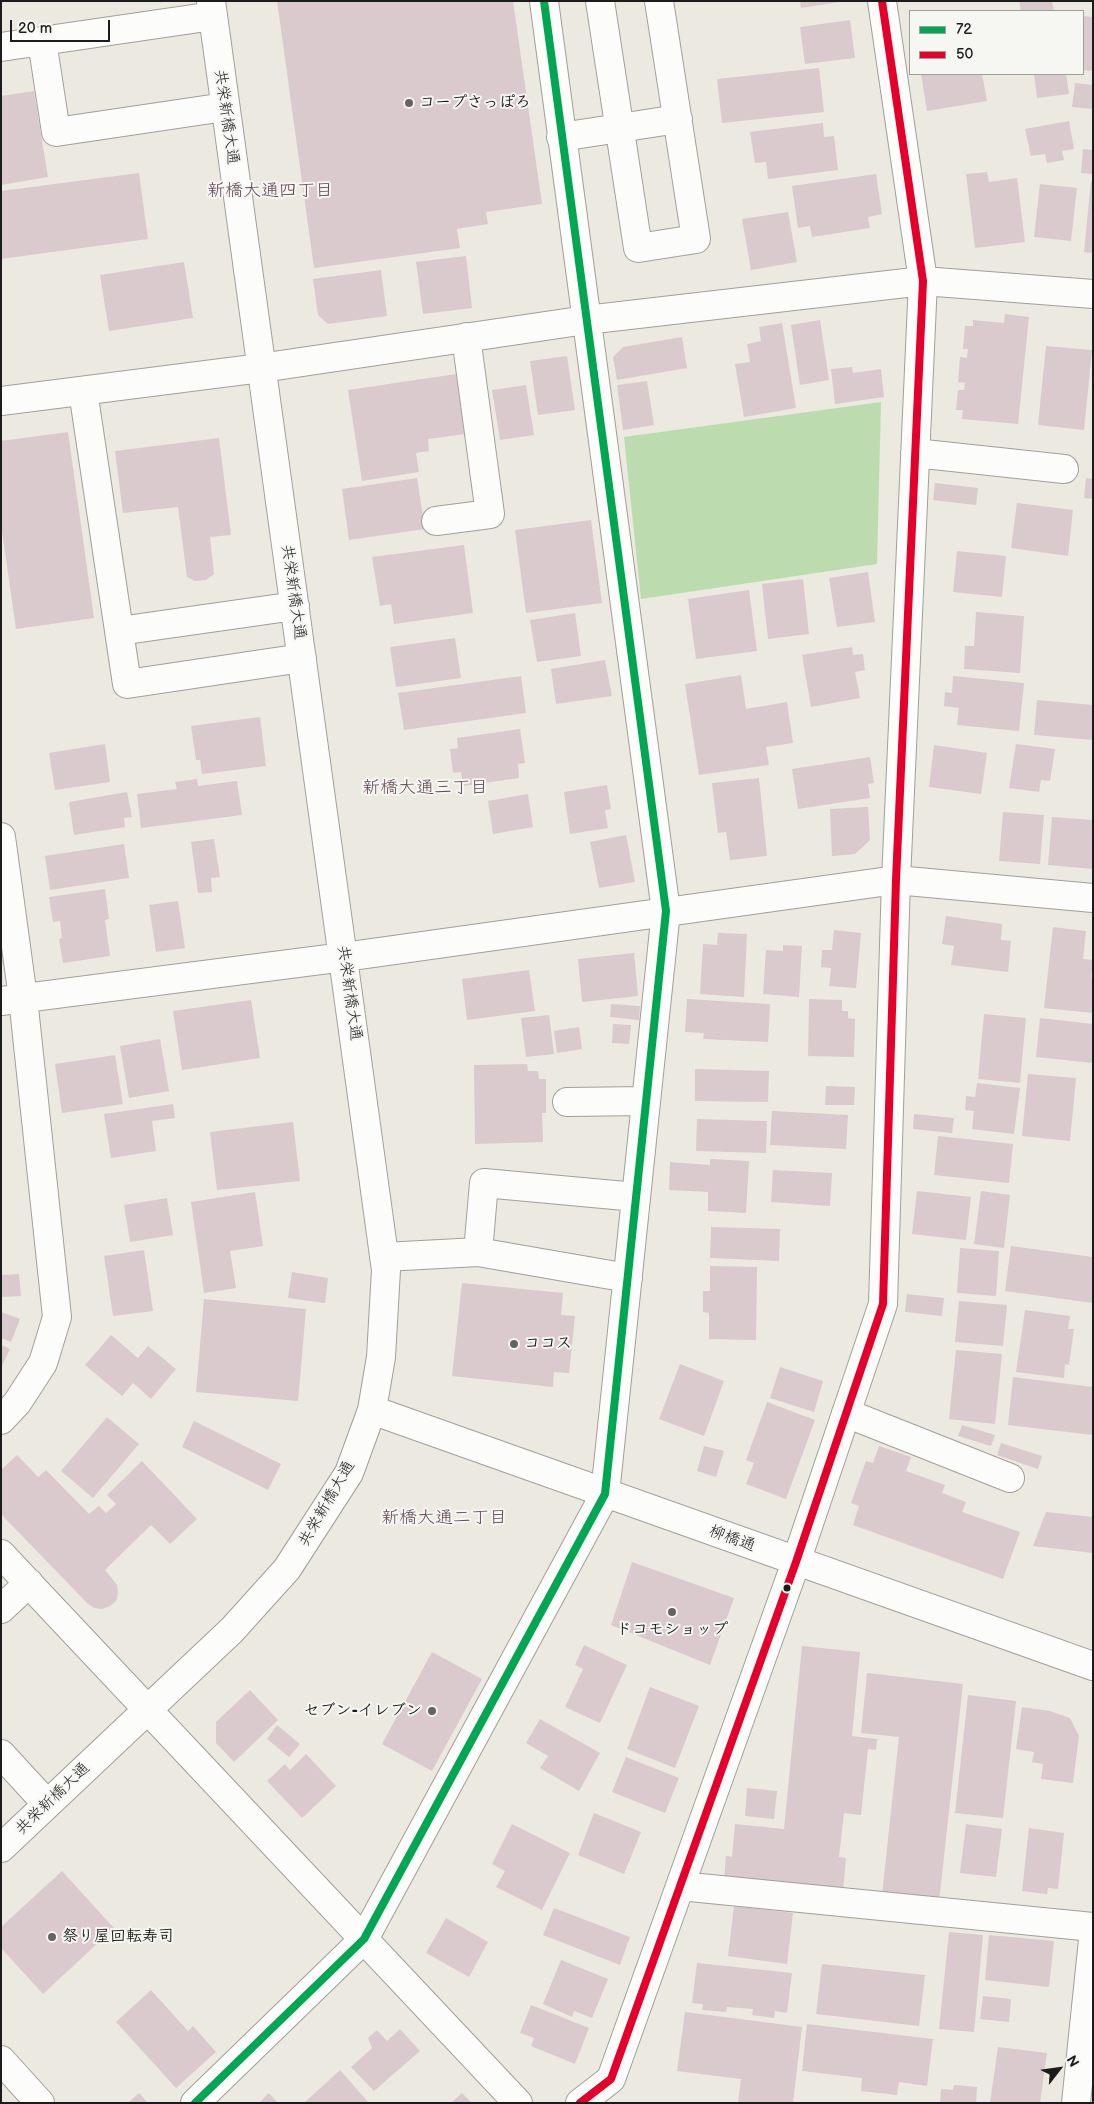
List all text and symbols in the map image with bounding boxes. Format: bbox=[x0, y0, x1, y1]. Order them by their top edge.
scale bar bbox=[12, 10, 112, 42]
legend bbox=[909, 10, 1084, 75]
text: 20 m bbox=[18, 19, 52, 38]
text: 72 bbox=[956, 20, 972, 39]
text: 50 bbox=[956, 45, 973, 64]
street label: 共栄新橋大通 bbox=[210, 68, 242, 166]
place label: コープさっぽろ bbox=[419, 93, 531, 113]
marker: コープさっぽろ bbox=[403, 97, 415, 109]
district label: 新橋大通四丁目 bbox=[207, 180, 333, 202]
street label: 共栄新橋大通 bbox=[277, 543, 309, 641]
district label: 新橋大通三丁目 bbox=[362, 777, 488, 799]
street label: 共栄新橋大通 bbox=[333, 944, 365, 1042]
place label: ココス bbox=[524, 1334, 572, 1354]
marker: ココス bbox=[508, 1338, 520, 1350]
street label: 共栄新橋大通 bbox=[295, 1458, 359, 1550]
district label: 新橋大通二丁目 bbox=[381, 1507, 507, 1529]
street label: 柳橋通 bbox=[706, 1522, 758, 1556]
unlabelled marker bbox=[782, 1583, 792, 1593]
marker: ドコモショップ bbox=[666, 1606, 678, 1618]
place label: ドコモショップ bbox=[616, 1620, 728, 1640]
place label: セブン-イレブン bbox=[303, 1701, 422, 1721]
marker: セブン-イレブン bbox=[426, 1705, 438, 1717]
street label: 共栄新橋大通 bbox=[12, 1759, 94, 1839]
place label: 祭り屋回転寿司 bbox=[62, 1927, 174, 1947]
marker: 祭り屋回転寿司 bbox=[46, 1931, 58, 1943]
north arrow bbox=[1034, 2044, 1084, 2094]
text: N bbox=[1062, 2052, 1082, 2070]

